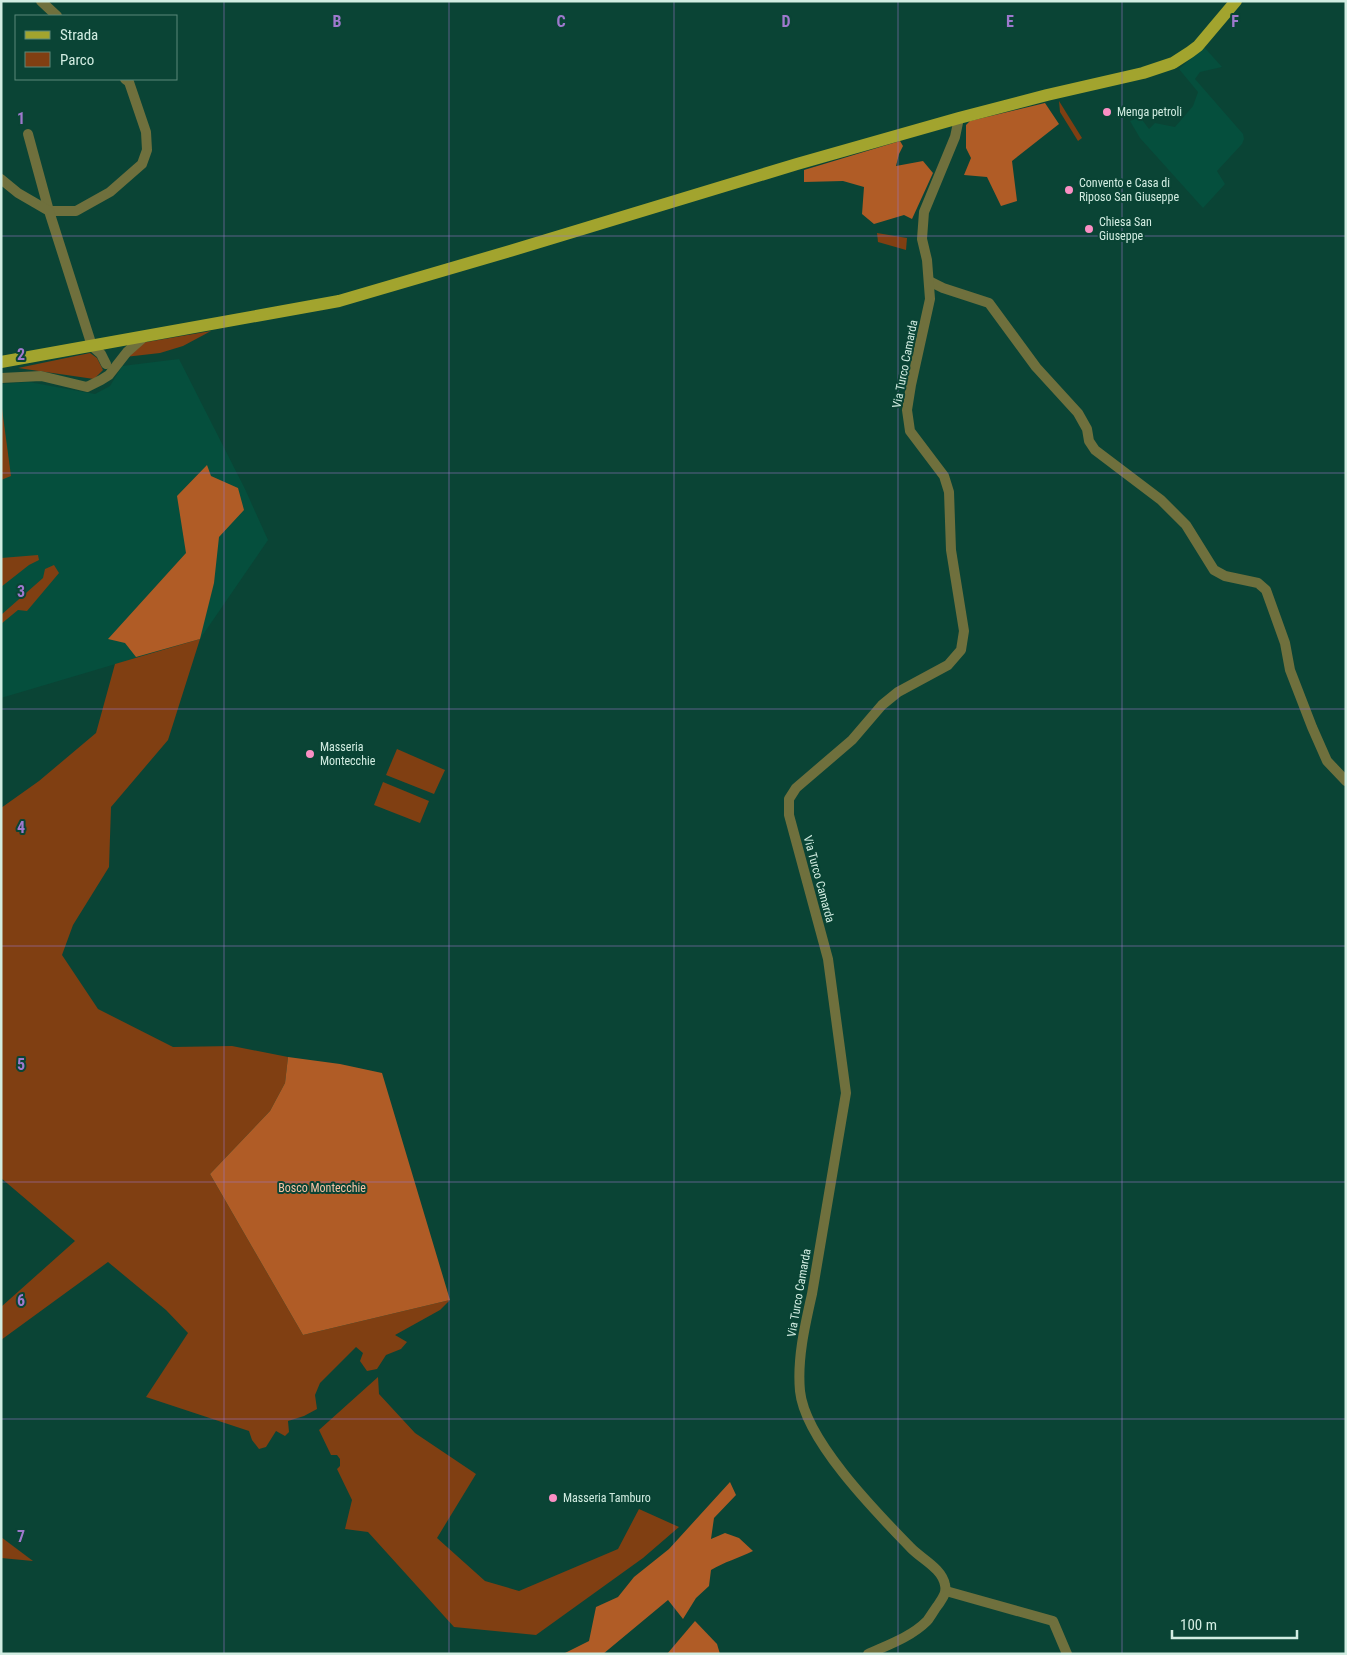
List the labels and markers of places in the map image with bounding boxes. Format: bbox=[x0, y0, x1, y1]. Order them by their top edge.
place label: Menga petroli bbox=[1117, 105, 1182, 119]
marker: Menga petroli bbox=[1101, 106, 1113, 118]
place label: Convento e Casa di Riposo San Giuseppe bbox=[1079, 176, 1179, 204]
marker: Convento e Casa di Riposo San Giuseppe bbox=[1063, 184, 1075, 196]
place label: Chiesa San Giuseppe bbox=[1099, 215, 1152, 243]
marker: Chiesa San Giuseppe bbox=[1083, 223, 1095, 235]
place label: Masseria Montecchie bbox=[320, 740, 376, 768]
marker: Masseria Montecchie bbox=[304, 748, 316, 760]
place label: Masseria Tamburo bbox=[563, 1491, 651, 1505]
marker: Masseria Tamburo bbox=[547, 1492, 559, 1504]

